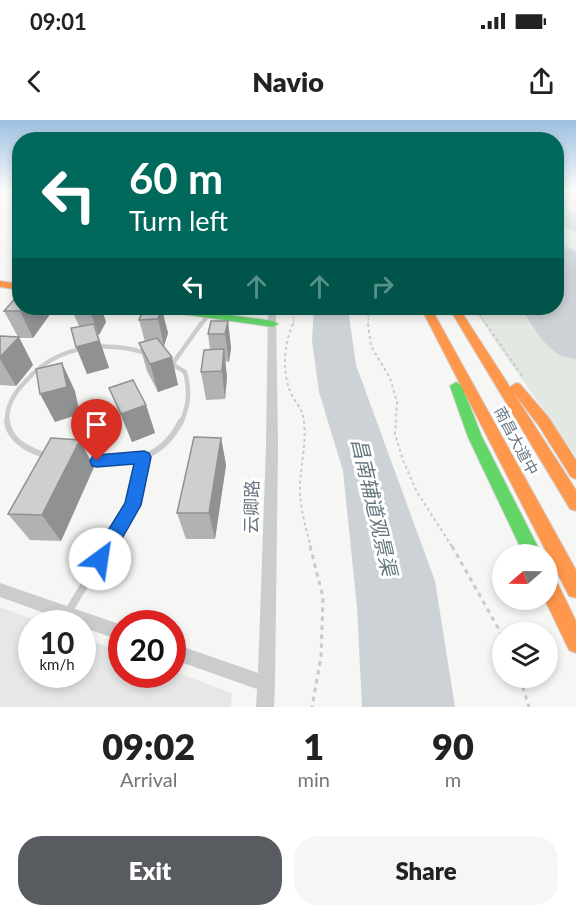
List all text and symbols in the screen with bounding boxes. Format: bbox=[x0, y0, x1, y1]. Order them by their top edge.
text: 09:01 bbox=[30, 8, 87, 35]
icon: back bbox=[18, 65, 51, 98]
text: Navio bbox=[252, 65, 324, 98]
icon: share bbox=[525, 65, 558, 98]
text: 60 m bbox=[129, 153, 223, 203]
icon: left bbox=[30, 156, 108, 234]
text: Turn left bbox=[129, 204, 228, 237]
icon: left bbox=[177, 270, 210, 303]
icon: ahead bbox=[240, 270, 273, 303]
icon: ahead bbox=[303, 270, 336, 303]
icon: right bbox=[366, 270, 399, 303]
pin bbox=[71, 399, 122, 461]
street label: 南昌大道中 bbox=[491, 403, 542, 478]
icon: arrive bbox=[80, 408, 113, 441]
water label: 昌南辅道观景渠 bbox=[348, 436, 403, 581]
street label: 云卿路 bbox=[240, 480, 262, 534]
position arrow bbox=[68, 527, 132, 591]
north arrow bbox=[492, 544, 558, 610]
map controls bbox=[492, 544, 558, 688]
speed limit sign: 20 bbox=[108, 610, 186, 688]
button: layers bbox=[492, 622, 558, 688]
text: 10 bbox=[40, 624, 74, 660]
text: km/h bbox=[39, 655, 75, 673]
text: 09:02 bbox=[102, 724, 195, 768]
text: 1 bbox=[303, 724, 324, 768]
text: 90 bbox=[432, 724, 474, 768]
text: Arrival bbox=[120, 767, 178, 791]
text: min bbox=[297, 767, 330, 791]
text: m bbox=[445, 767, 461, 791]
button: Exit bbox=[18, 836, 282, 905]
button: Share bbox=[294, 836, 558, 905]

